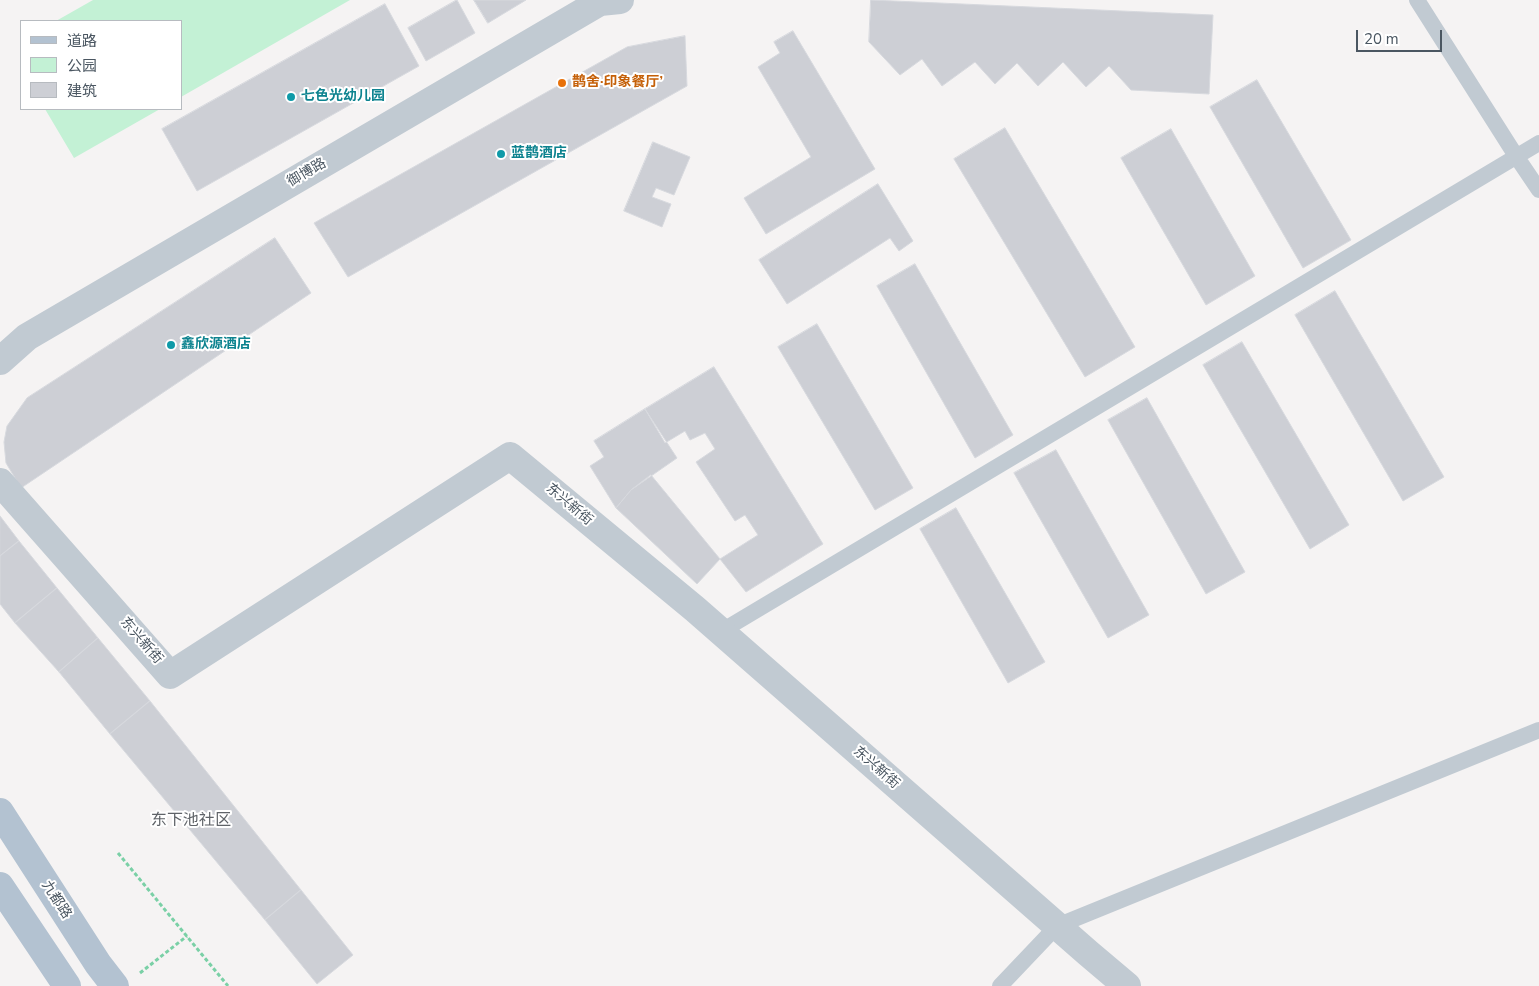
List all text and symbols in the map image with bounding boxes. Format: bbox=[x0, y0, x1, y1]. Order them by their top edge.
legend bbox=[20, 20, 182, 110]
scale bar bbox=[1359, 20, 1445, 52]
text: 20 m bbox=[1364, 29, 1399, 49]
text: 道路 bbox=[67, 31, 97, 51]
text: 公园 bbox=[67, 56, 97, 76]
place label: 鹊舍·印象餐厅’ bbox=[572, 75, 663, 91]
marker: 鹊舍·印象餐厅’ bbox=[556, 77, 568, 89]
text: 建筑 bbox=[67, 81, 97, 101]
place label: 七色光幼儿园 bbox=[301, 89, 385, 105]
marker: 七色光幼儿园 bbox=[285, 91, 297, 103]
place label: 蓝鹊酒店 bbox=[511, 146, 567, 162]
marker: 蓝鹊酒店 bbox=[495, 148, 507, 160]
street label: 御博路 bbox=[285, 155, 329, 191]
place label: 鑫欣源酒店 bbox=[181, 337, 251, 353]
marker: 鑫欣源酒店 bbox=[165, 339, 177, 351]
street label: 东兴新街 bbox=[542, 481, 596, 529]
street label: 东兴新街 bbox=[116, 614, 166, 668]
street label: 东兴新街 bbox=[849, 743, 903, 793]
district label: 东下池社区 bbox=[151, 811, 231, 831]
street label: 九都路 bbox=[38, 878, 74, 922]

